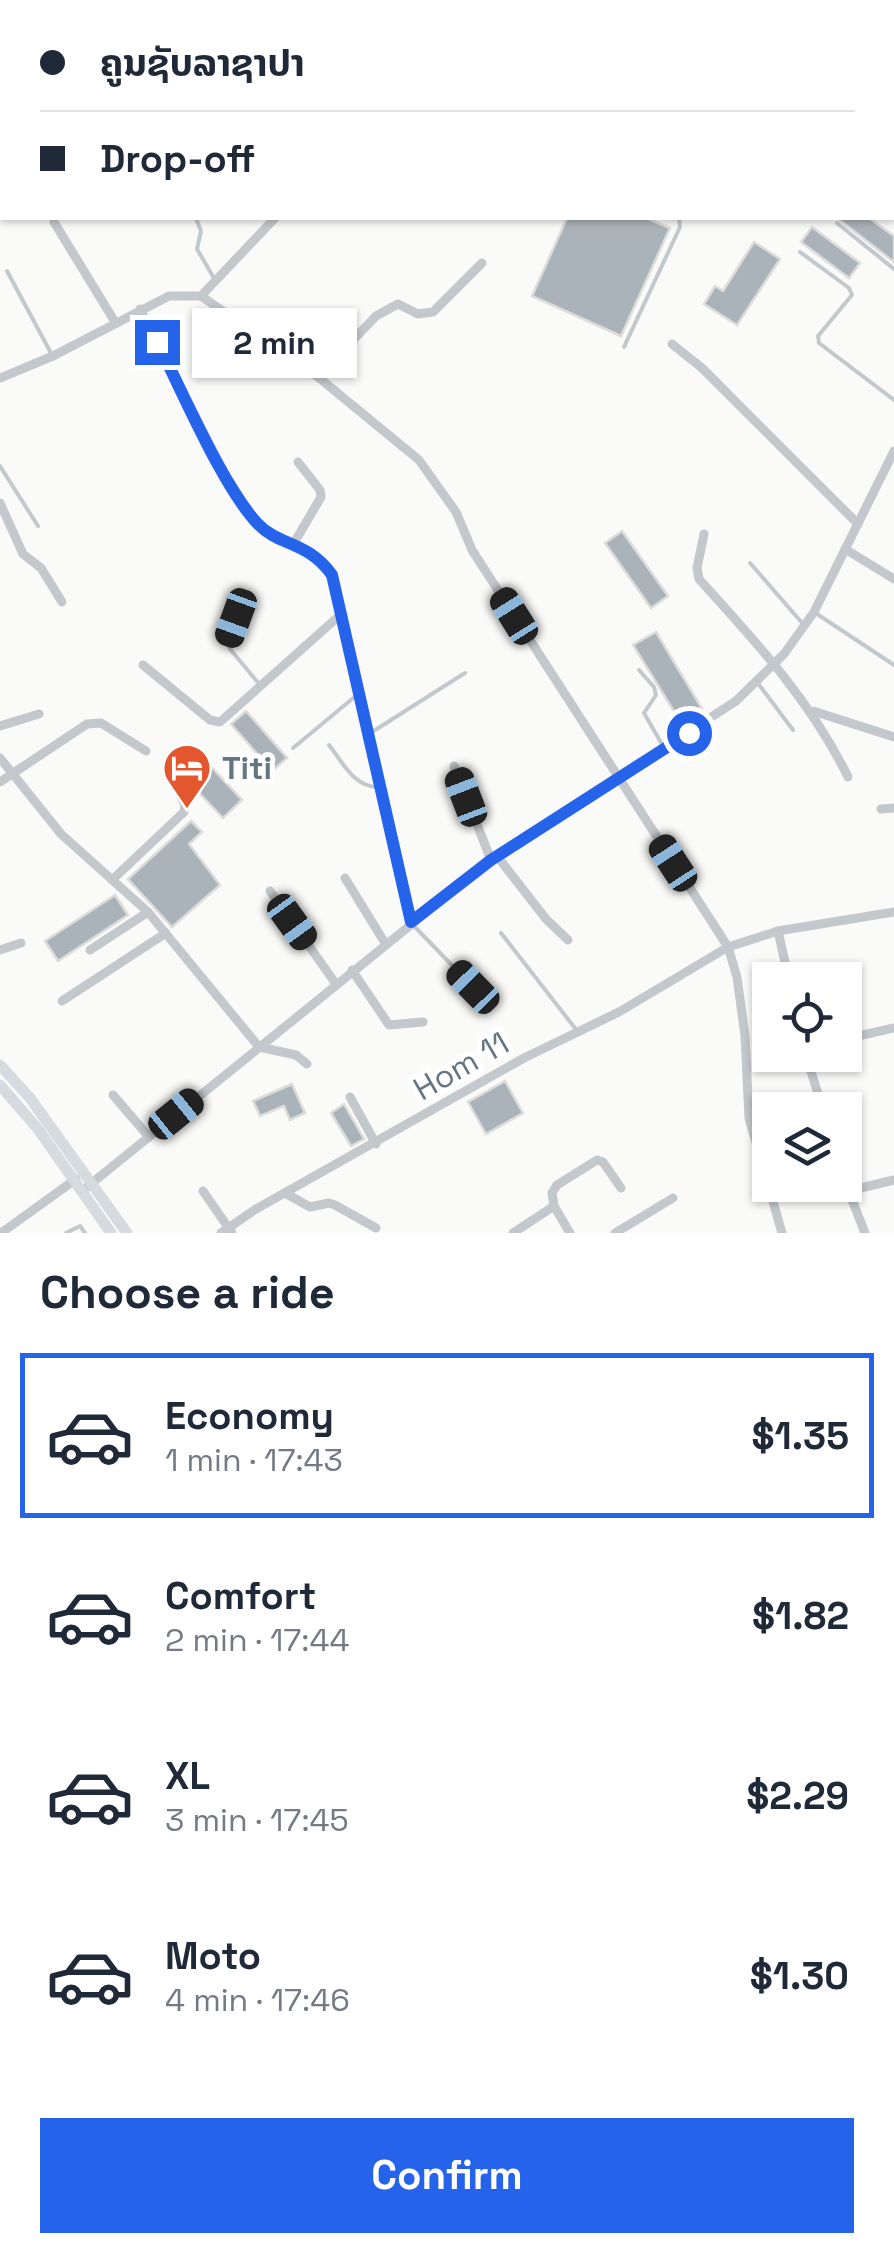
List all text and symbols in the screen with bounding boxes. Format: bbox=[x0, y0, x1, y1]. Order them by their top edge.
text: ຄູນຊັບລາຊາປາ bbox=[100, 39, 305, 87]
text: Drop-off bbox=[100, 135, 255, 183]
callout: 2 min bbox=[192, 307, 357, 377]
route end bbox=[135, 320, 180, 365]
text: 2 min bbox=[233, 323, 316, 363]
car bbox=[485, 583, 543, 649]
car bbox=[212, 585, 260, 651]
route start bbox=[667, 711, 712, 756]
hotel icon: Titi bbox=[161, 742, 213, 810]
place label: Titi bbox=[222, 748, 272, 788]
car bbox=[441, 764, 491, 830]
car bbox=[644, 830, 702, 896]
car bbox=[262, 889, 322, 955]
car bbox=[441, 955, 505, 1019]
map controls bbox=[752, 962, 862, 1202]
button: locate bbox=[752, 962, 862, 1072]
street label: Hom 11 bbox=[406, 1023, 516, 1109]
car bbox=[143, 1083, 209, 1145]
button: layers bbox=[752, 1092, 862, 1202]
text: Choose a ride bbox=[40, 1264, 335, 1321]
icon: car bbox=[45, 1391, 135, 1481]
text: Economy bbox=[165, 1392, 334, 1440]
text: $1.35 bbox=[752, 1412, 849, 1460]
text: 1 min · 17:43 bbox=[165, 1440, 343, 1480]
icon: car bbox=[45, 1571, 135, 1661]
text: Comfort bbox=[165, 1572, 316, 1620]
text: $1.82 bbox=[752, 1592, 849, 1640]
text: 2 min · 17:44 bbox=[165, 1620, 349, 1660]
icon: car bbox=[45, 1751, 135, 1841]
text: XL bbox=[165, 1752, 210, 1800]
text: $2.29 bbox=[746, 1772, 849, 1820]
text: 3 min · 17:45 bbox=[165, 1800, 349, 1840]
icon: car bbox=[45, 1931, 135, 2021]
text: Moto bbox=[165, 1932, 261, 1980]
text: $1.30 bbox=[750, 1952, 849, 2000]
text: 4 min · 17:46 bbox=[165, 1980, 350, 2020]
button: Confirm bbox=[40, 2118, 854, 2233]

